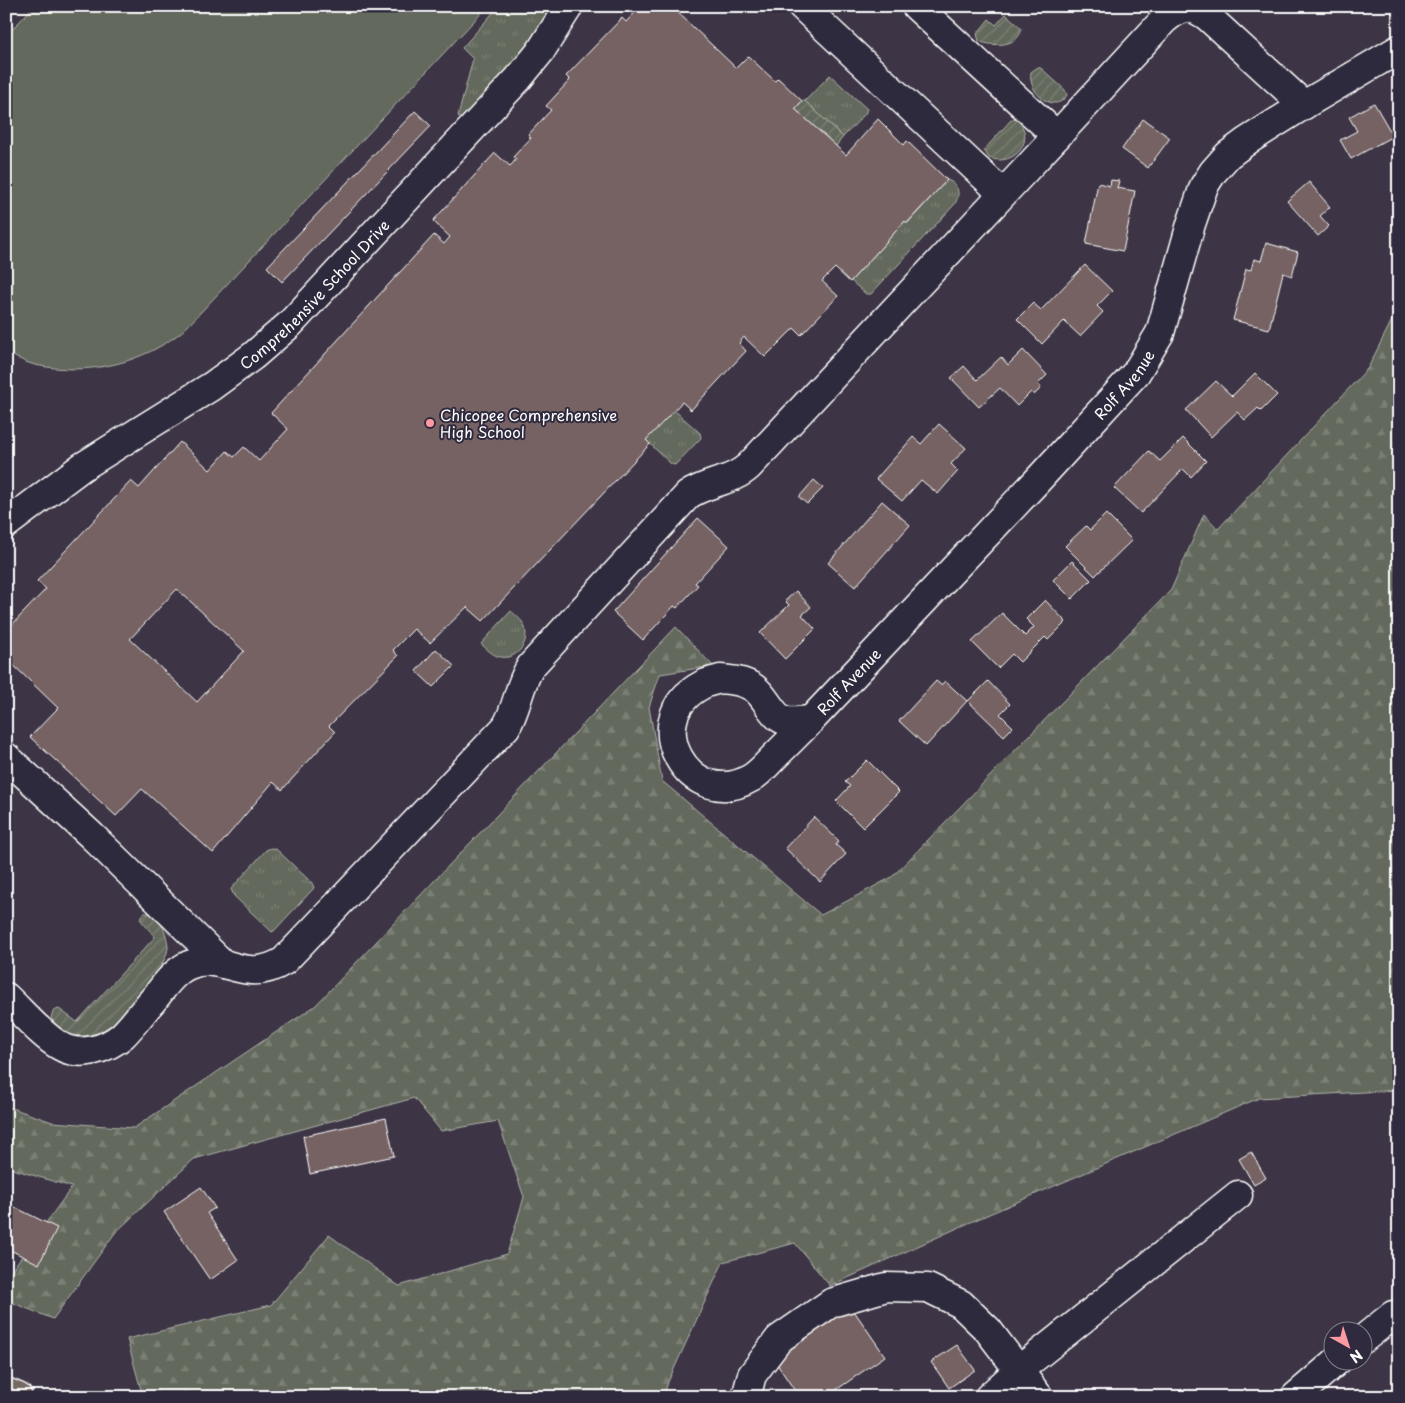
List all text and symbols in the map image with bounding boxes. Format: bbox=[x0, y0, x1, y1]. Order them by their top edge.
street label: Comprehensive School Drive bbox=[234, 213, 394, 374]
street label: Rolf Avenue bbox=[1088, 345, 1159, 424]
place label: Chicopee Comprehensive High School bbox=[440, 403, 617, 443]
marker: Chicopee Comprehensive High School bbox=[424, 417, 436, 429]
street label: Rolf Avenue bbox=[811, 642, 885, 719]
north arrow bbox=[1322, 1320, 1372, 1370]
text: N bbox=[1346, 1345, 1367, 1368]

